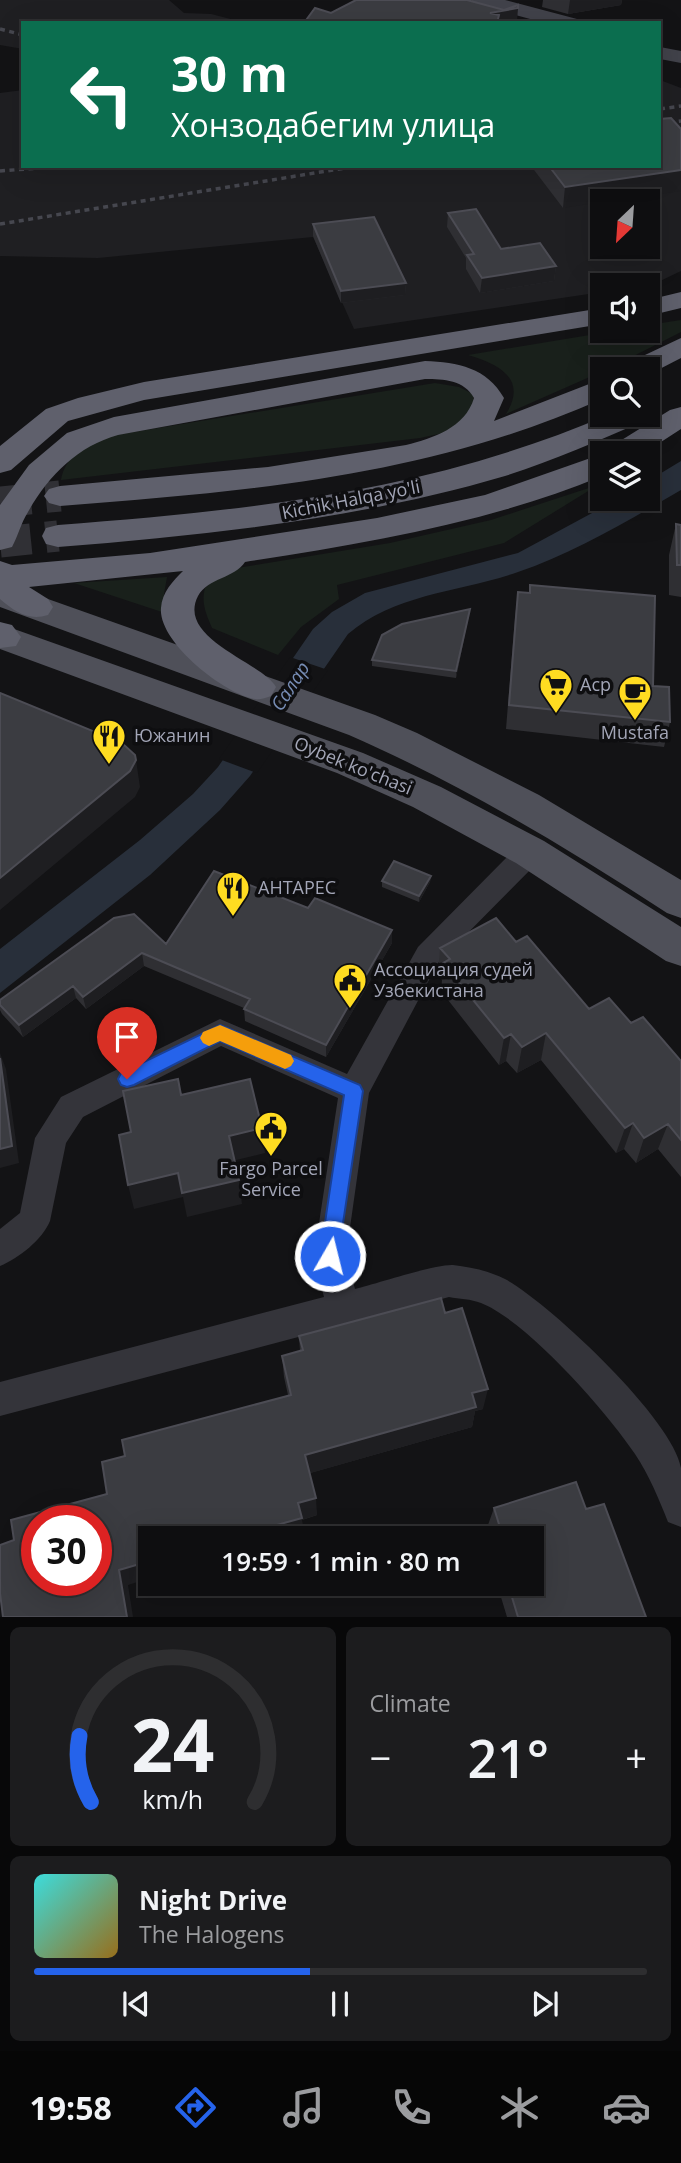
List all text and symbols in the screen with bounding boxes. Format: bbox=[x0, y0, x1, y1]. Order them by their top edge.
text: 30 m bbox=[171, 40, 288, 106]
icon: left bbox=[56, 49, 147, 140]
text: Хонзодабегим улица bbox=[171, 103, 495, 146]
north arrow bbox=[590, 189, 660, 259]
map controls bbox=[590, 189, 660, 511]
button: sound bbox=[590, 273, 660, 343]
button: search bbox=[590, 357, 660, 427]
button: layers bbox=[590, 441, 660, 511]
street label: Kichik Halqa yo'li bbox=[280, 474, 422, 524]
water label: Салар bbox=[264, 656, 316, 716]
supermarket icon: Аср bbox=[537, 666, 575, 715]
place label: Аср bbox=[580, 672, 611, 696]
cafe icon: Mustafa bbox=[616, 673, 654, 722]
restaurant icon: Южанин bbox=[90, 717, 128, 766]
place label: Mustafa bbox=[601, 720, 669, 744]
place label: Южанин bbox=[134, 723, 210, 747]
street label: Oybek ko'chasi bbox=[291, 730, 416, 800]
restaurant icon: АНТАРЕС bbox=[214, 869, 252, 918]
place label: АНТАРЕС bbox=[258, 875, 336, 899]
place label: Ассоциация судей Узбекистана bbox=[374, 957, 533, 1002]
public building icon: Ассоциация судей Узбекистана bbox=[331, 961, 369, 1010]
pin bbox=[97, 1007, 157, 1079]
icon: arrive bbox=[108, 1018, 146, 1056]
public building icon: Fargo Parcel Service bbox=[252, 1109, 290, 1158]
place label: Fargo Parcel Service bbox=[219, 1156, 323, 1201]
position arrow bbox=[293, 1219, 367, 1293]
speed limit sign: 30 bbox=[21, 1505, 112, 1596]
text: 19:59 · 1 min · 80 m bbox=[221, 1543, 461, 1579]
text: Climate bbox=[370, 1687, 451, 1719]
text: 24 bbox=[131, 1695, 214, 1794]
text: 21° bbox=[467, 1722, 549, 1793]
text: − bbox=[370, 1731, 391, 1783]
text: + bbox=[625, 1731, 647, 1783]
text: km/h bbox=[142, 1782, 203, 1816]
text: Night Drive bbox=[139, 1882, 287, 1918]
text: The Halogens bbox=[139, 1918, 285, 1950]
icon: previous bbox=[117, 1985, 155, 2023]
icon: pause bbox=[321, 1985, 359, 2023]
icon: next bbox=[526, 1985, 564, 2023]
icon: directions bbox=[171, 2083, 220, 2132]
icon: music bbox=[279, 2083, 328, 2132]
icon: phone bbox=[387, 2083, 436, 2132]
icon: climate bbox=[495, 2083, 544, 2132]
icon: car bbox=[602, 2083, 651, 2132]
text: 19:58 bbox=[29, 2086, 112, 2129]

